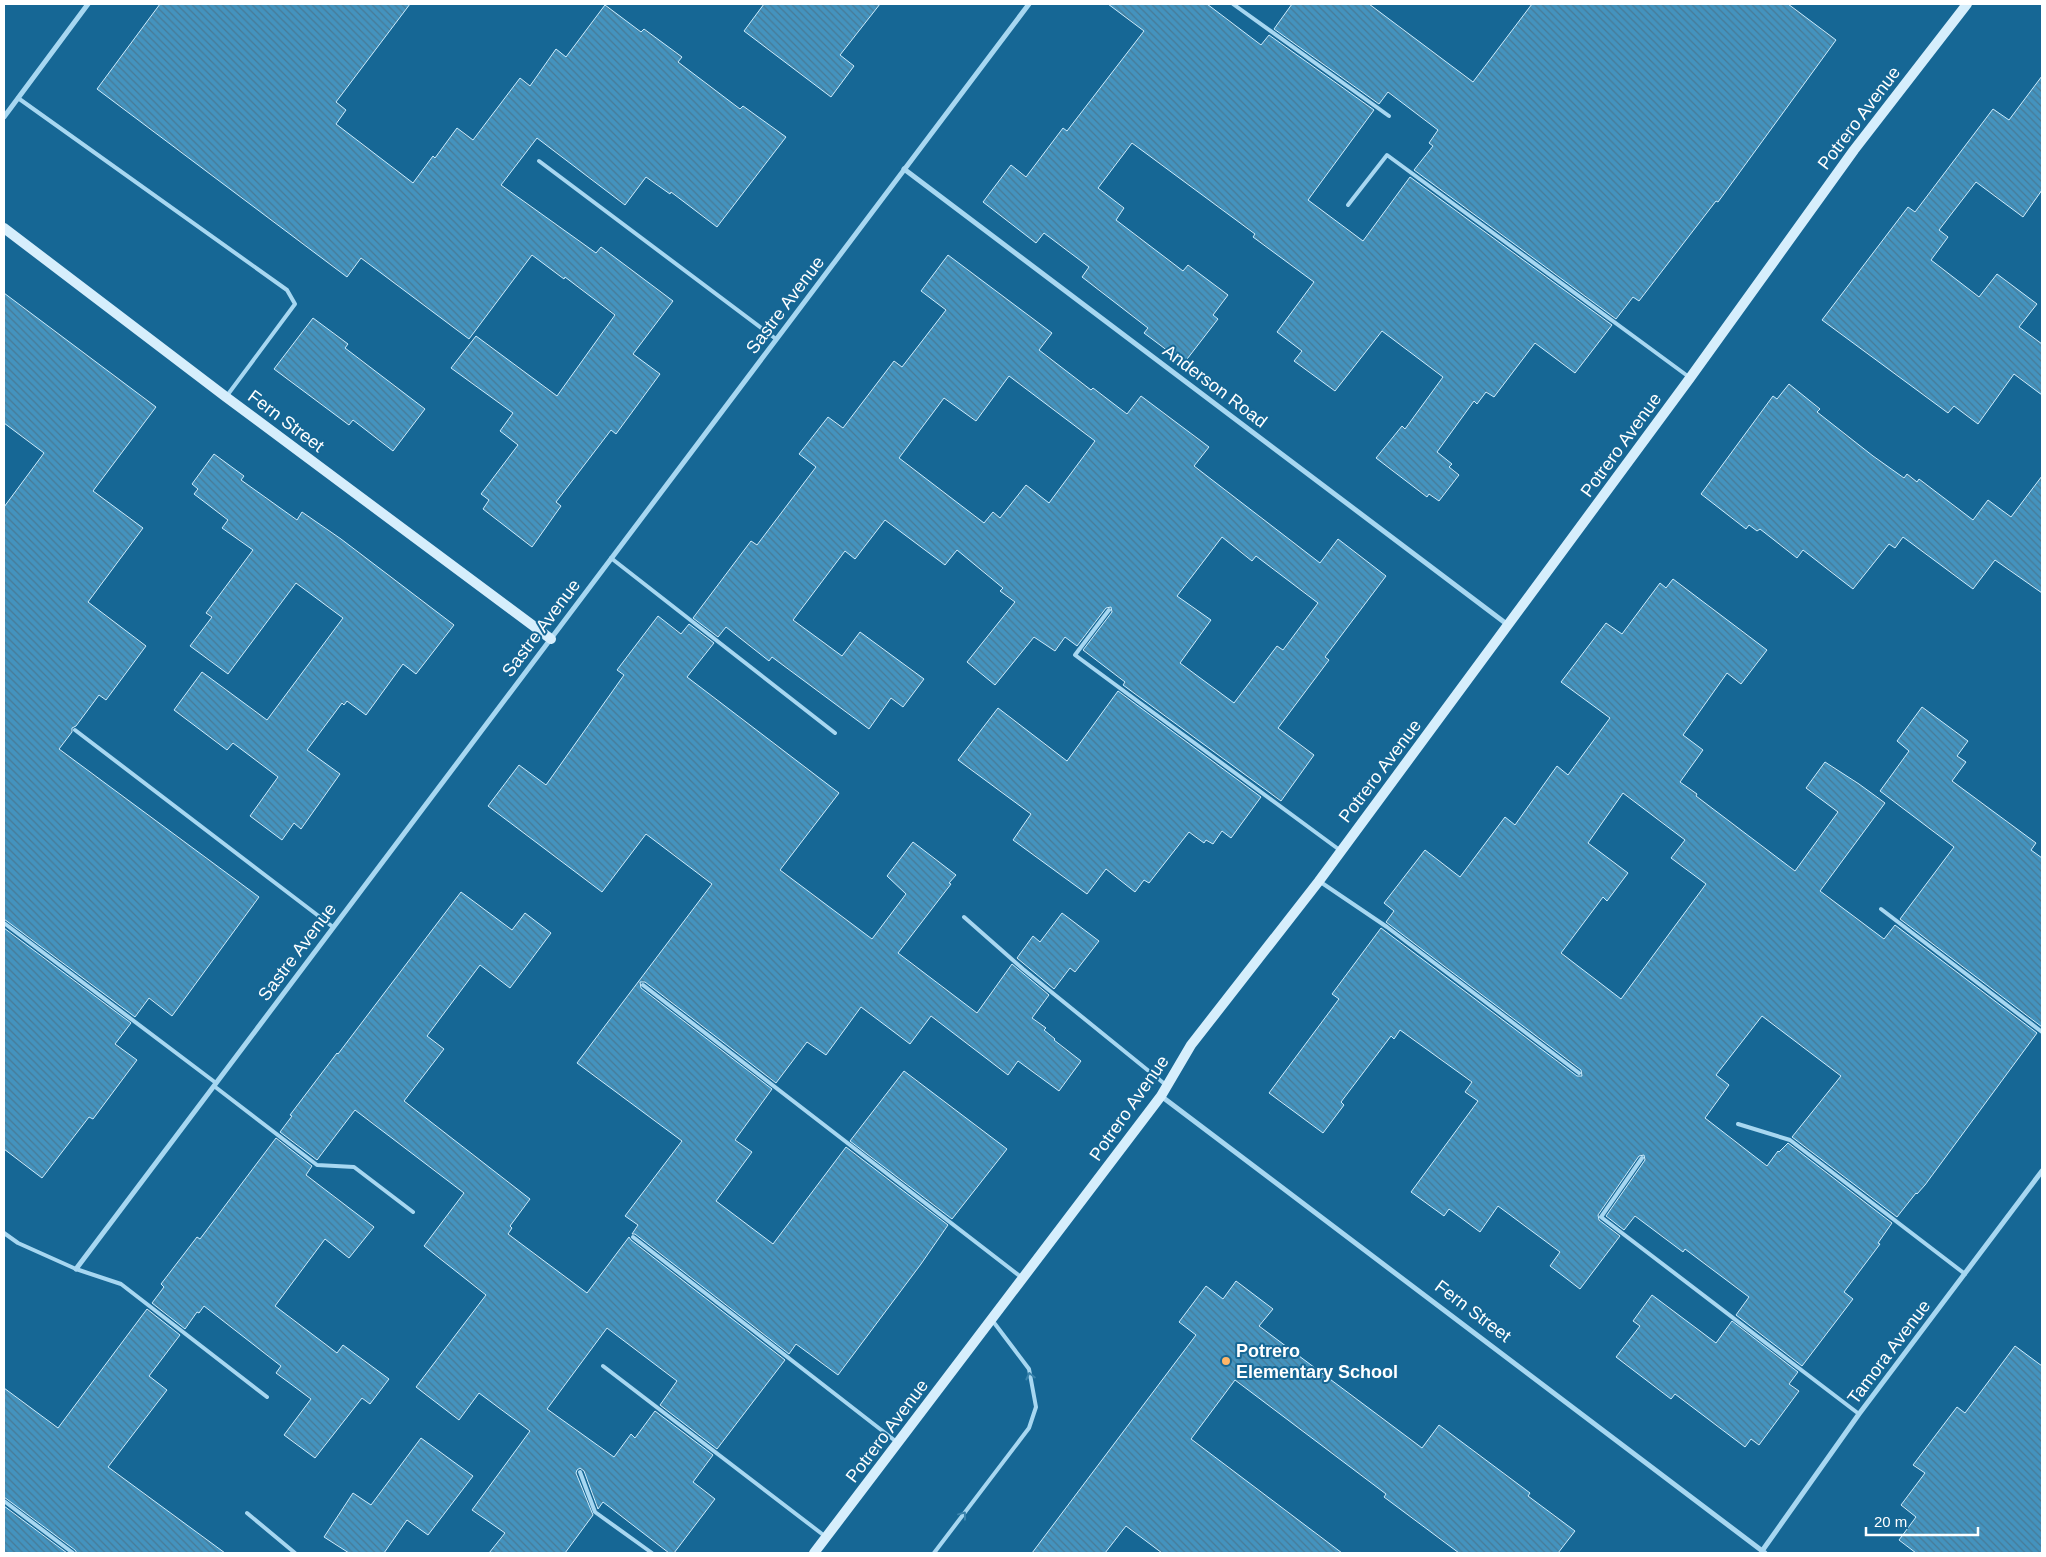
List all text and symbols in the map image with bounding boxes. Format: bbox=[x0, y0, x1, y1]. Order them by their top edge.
street label: Potrero Avenue bbox=[1814, 63, 1904, 173]
street label: Sastre Avenue bbox=[742, 252, 828, 358]
street label: Anderson Road bbox=[1159, 340, 1271, 432]
street label: Fern Street bbox=[244, 386, 328, 456]
street label: Potrero Avenue bbox=[1577, 389, 1665, 501]
street label: Sastre Avenue bbox=[498, 575, 584, 681]
street label: Potrero Avenue bbox=[1335, 716, 1425, 826]
street label: Sastre Avenue bbox=[254, 899, 340, 1005]
street label: Potrero Avenue bbox=[1085, 1052, 1173, 1164]
street label: Fern Street bbox=[1431, 1276, 1515, 1346]
street label: Tamora Avenue bbox=[1843, 1296, 1935, 1408]
place label: Potrero Elementary School bbox=[1236, 1341, 1398, 1382]
marker: Potrero Elementary School bbox=[1220, 1355, 1232, 1367]
one-way arrow bbox=[1025, 1372, 1036, 1381]
street label: Potrero Avenue bbox=[842, 1376, 932, 1486]
scale bar bbox=[1866, 1504, 1978, 1536]
one-way arrow bbox=[958, 1511, 967, 1520]
text: 20 m bbox=[1874, 1513, 1907, 1530]

